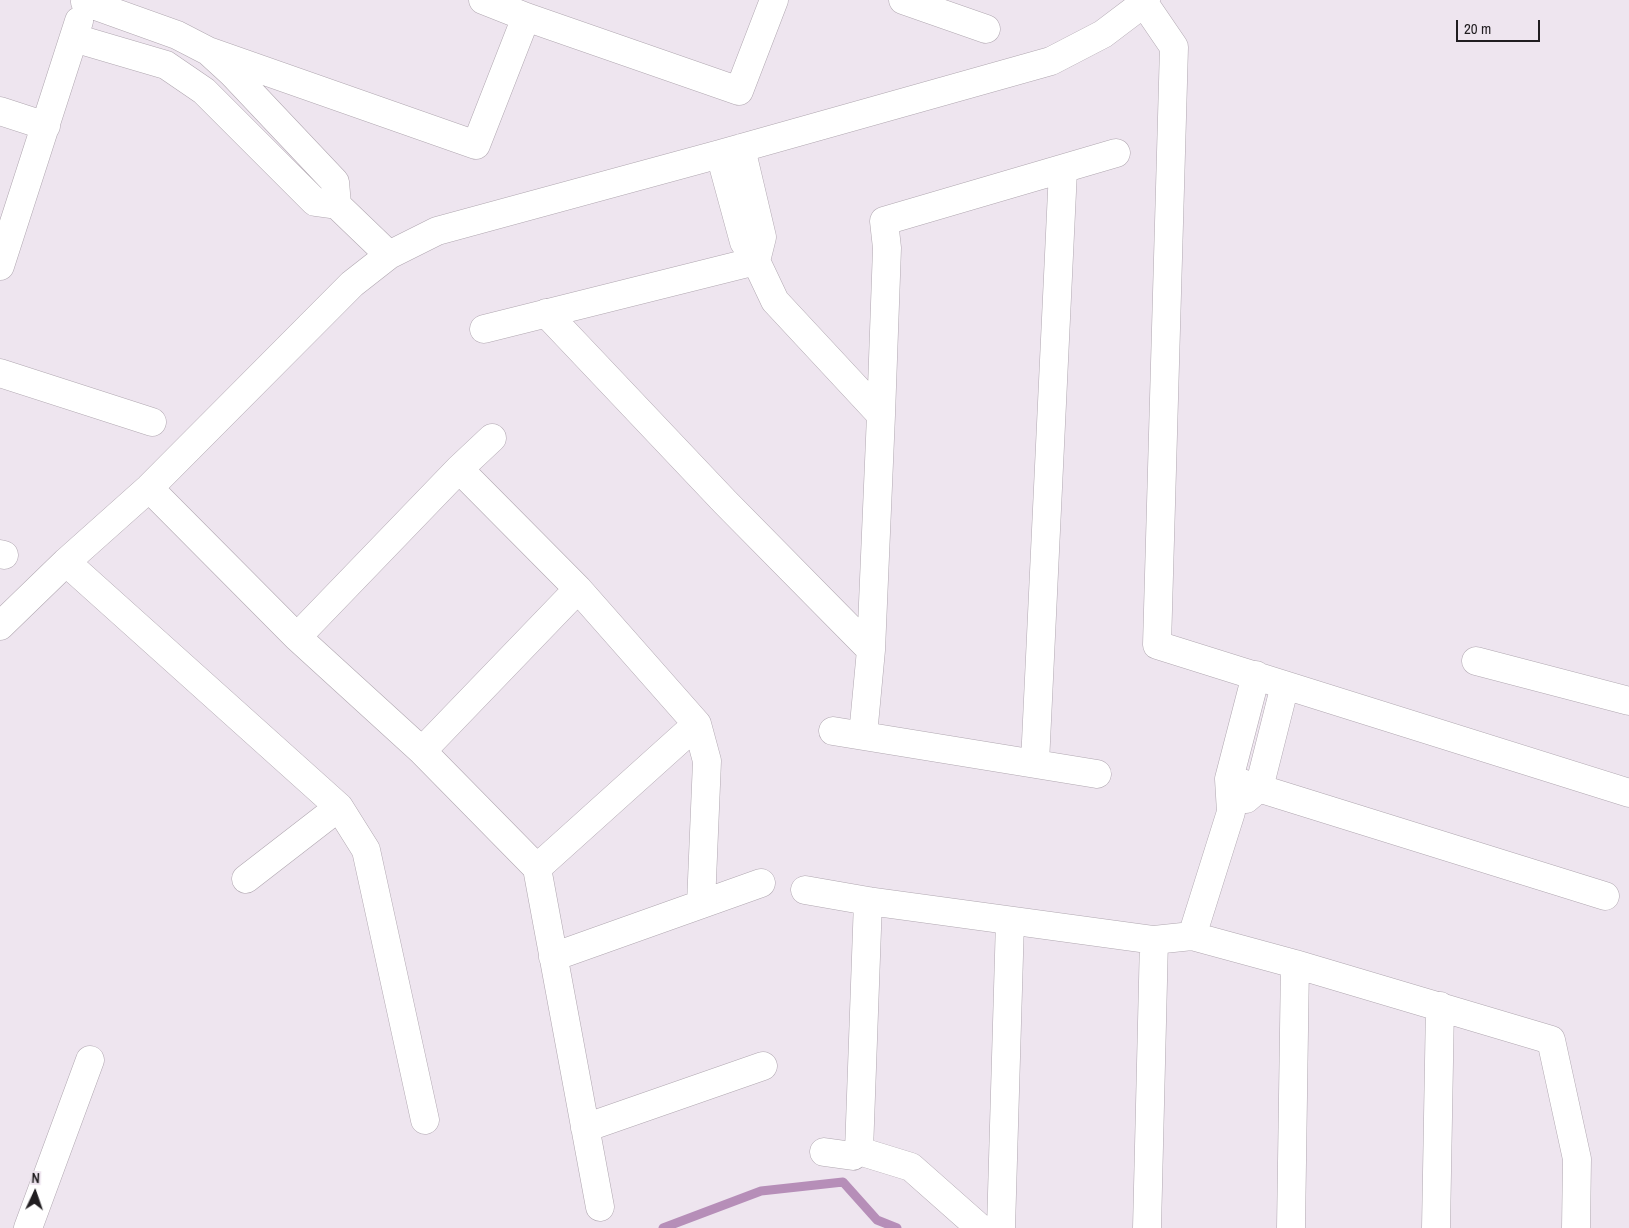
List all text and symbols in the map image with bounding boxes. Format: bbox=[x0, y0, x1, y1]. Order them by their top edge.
scale bar bbox=[1459, 10, 1543, 42]
text: 20 m bbox=[1464, 18, 1491, 39]
north arrow bbox=[10, 1168, 60, 1218]
text: N bbox=[31, 1169, 40, 1187]

